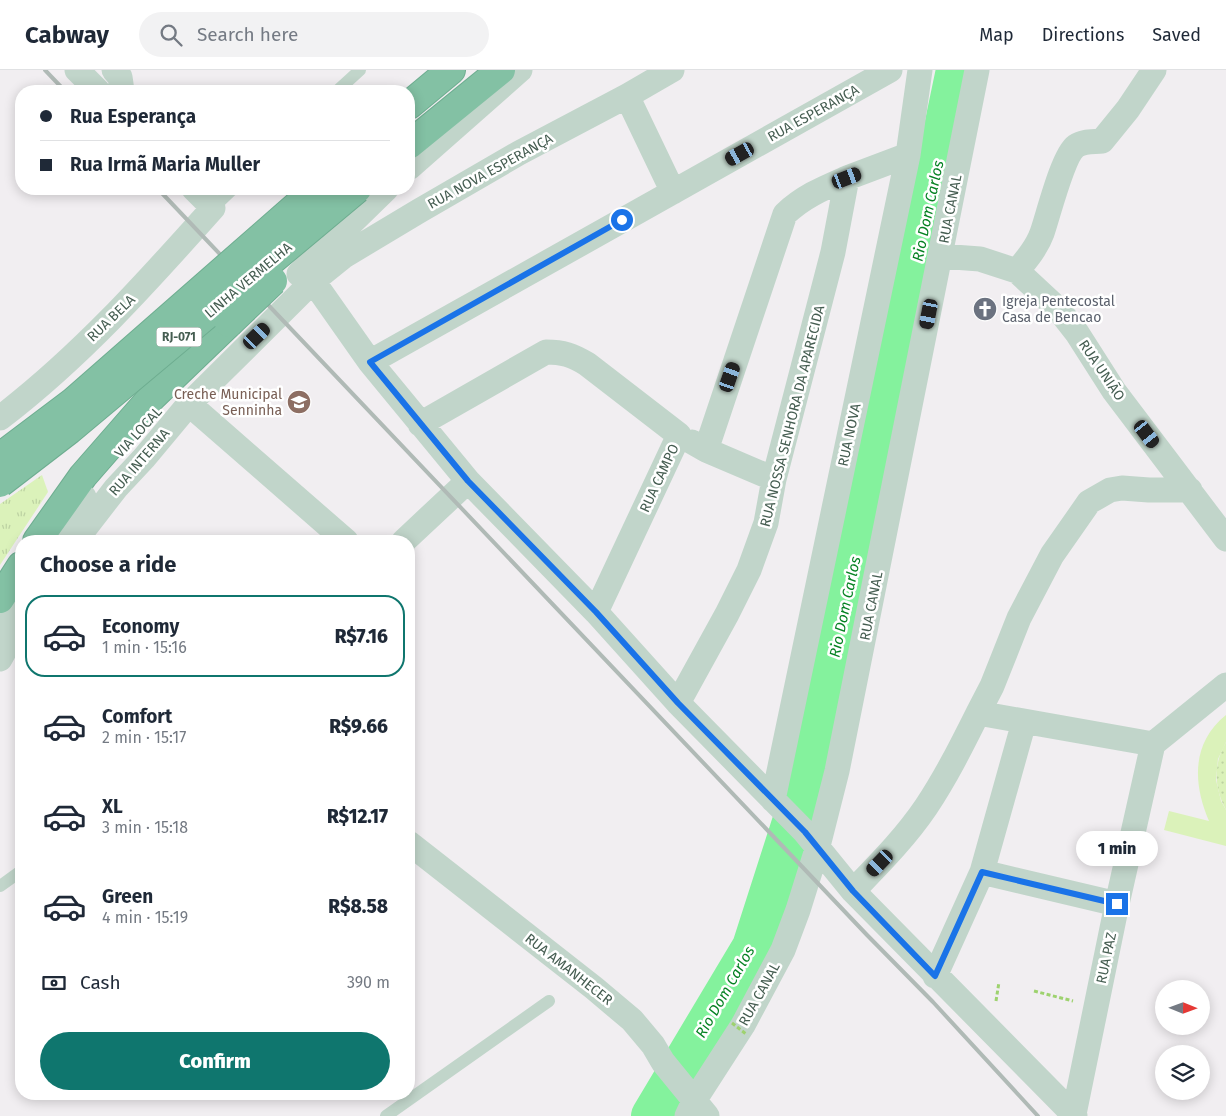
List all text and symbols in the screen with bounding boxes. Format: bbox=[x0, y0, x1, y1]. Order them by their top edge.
search box bbox=[139, 12, 489, 57]
text: Cabway bbox=[25, 21, 109, 49]
icon: search bbox=[157, 21, 185, 49]
text: Search here bbox=[197, 23, 298, 46]
text: Map bbox=[979, 24, 1014, 46]
text: Directions bbox=[1042, 24, 1124, 46]
text: Saved bbox=[1152, 24, 1201, 46]
street label: RUA ESPERANÇA bbox=[765, 81, 862, 146]
text: Rua Esperança bbox=[70, 105, 196, 128]
street label: RUA NOVA ESPERANÇA bbox=[425, 130, 556, 213]
car bbox=[723, 140, 756, 168]
text: Rua Irmã Maria Muller bbox=[70, 153, 260, 176]
water label: Rio Dom Carlos bbox=[909, 159, 947, 263]
car bbox=[830, 166, 863, 190]
street label: RUA CANAL bbox=[936, 173, 965, 245]
route start bbox=[611, 209, 633, 231]
street label: LINHA VERMELHA bbox=[201, 239, 295, 322]
street label: RUA BELA bbox=[84, 291, 139, 345]
place label: Igreja Pentecostal Casa de Bencao bbox=[1002, 293, 1115, 326]
church icon: Igreja Pentecostal Casa de Bencao bbox=[972, 296, 998, 322]
car bbox=[918, 298, 939, 330]
street label: RUA NOSSA SENHORA DA APARECIDA bbox=[757, 303, 828, 529]
car bbox=[240, 320, 273, 352]
road number: RJ-071 bbox=[156, 328, 202, 346]
street label: RUA UNIÃO bbox=[1075, 337, 1128, 404]
car bbox=[718, 360, 741, 394]
place label: Creche Municipal Senninha bbox=[174, 386, 282, 419]
school or university icon: Creche Municipal Senninha bbox=[286, 389, 312, 415]
street label: RUA NOVA bbox=[835, 402, 864, 468]
street label: VIA LOCAL bbox=[111, 403, 166, 461]
car bbox=[1131, 418, 1162, 450]
street label: RUA INTERNA bbox=[106, 425, 173, 499]
street label: RUA CAMPO bbox=[636, 441, 683, 515]
text: Choose a ride bbox=[40, 551, 176, 578]
water label: Rio Dom Carlos bbox=[826, 555, 864, 659]
street label: RUA CANAL bbox=[857, 570, 886, 642]
icon: car bbox=[42, 614, 87, 659]
text: Economy bbox=[102, 615, 179, 638]
text: R$7.16 bbox=[335, 625, 388, 648]
text: 1 min · 15:16 bbox=[102, 638, 187, 657]
icon: car bbox=[42, 704, 87, 749]
text: Comfort bbox=[102, 705, 172, 728]
text: R$9.66 bbox=[329, 715, 388, 738]
text: 2 min · 15:17 bbox=[102, 728, 186, 747]
icon: car bbox=[42, 794, 87, 839]
text: XL bbox=[102, 795, 123, 818]
text: R$12.17 bbox=[327, 805, 388, 828]
text: 3 min · 15:18 bbox=[102, 818, 188, 837]
callout: 1 min bbox=[1076, 832, 1158, 866]
text: 1 min bbox=[1098, 839, 1136, 858]
car bbox=[864, 847, 895, 879]
icon: car bbox=[42, 884, 87, 929]
text: Green bbox=[102, 885, 153, 908]
route end bbox=[1106, 893, 1128, 915]
text: R$8.58 bbox=[328, 895, 388, 918]
text: 4 min · 15:19 bbox=[102, 908, 188, 927]
street label: RUA AMANHECER bbox=[522, 930, 616, 1009]
street label: RUA PAZ bbox=[1093, 931, 1120, 985]
water label: Rio Dom Carlos bbox=[692, 943, 759, 1041]
street label: RUA CANAL bbox=[735, 960, 784, 1029]
icon: cash bbox=[40, 969, 68, 997]
text: Cash bbox=[80, 971, 121, 994]
text: 390 m bbox=[347, 973, 390, 992]
north arrow bbox=[1155, 980, 1210, 1035]
map controls bbox=[1155, 980, 1210, 1100]
button: Confirm bbox=[40, 1032, 390, 1090]
button: layers bbox=[1155, 1045, 1210, 1100]

